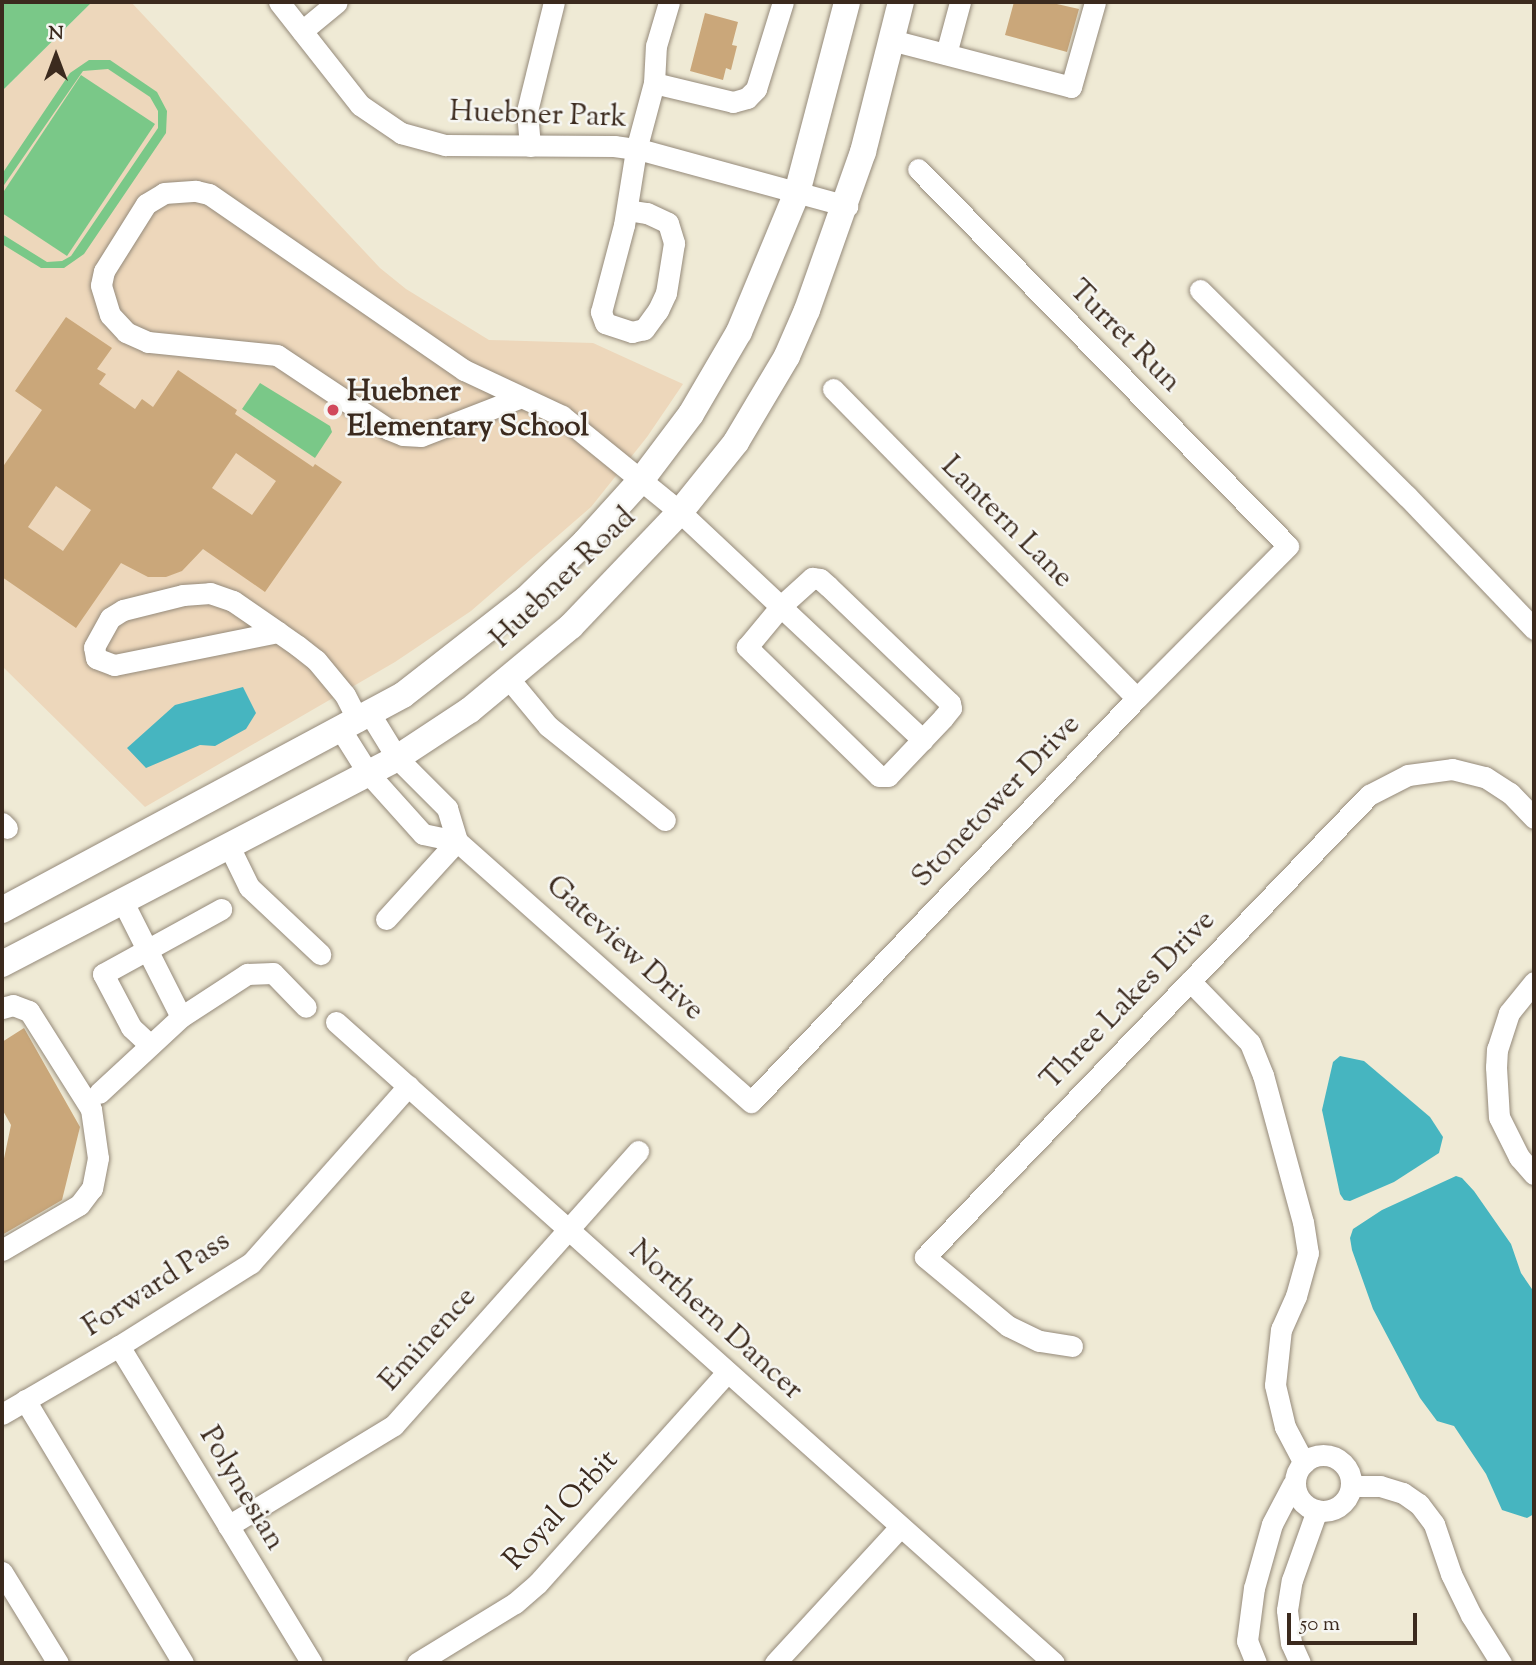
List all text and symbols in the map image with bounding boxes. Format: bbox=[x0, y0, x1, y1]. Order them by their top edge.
north arrow bbox=[21, 21, 91, 91]
text: N bbox=[48, 21, 64, 48]
street label: Huebner Park bbox=[449, 95, 627, 137]
street label: Turret Run bbox=[1060, 273, 1188, 401]
place label: Huebner Elementary School bbox=[347, 375, 589, 446]
marker: Huebner Elementary School bbox=[325, 402, 341, 418]
street label: Lantern Lane bbox=[932, 449, 1080, 597]
street label: Huebner Road bbox=[484, 501, 644, 657]
street label: Stonetower Drive bbox=[905, 708, 1089, 896]
street label: Gateview Drive bbox=[537, 869, 711, 1029]
street label: Three Lakes Drive bbox=[1034, 904, 1224, 1098]
street label: Forward Pass bbox=[77, 1224, 237, 1346]
street label: Northern Dancer bbox=[621, 1233, 809, 1409]
street label: Eminence bbox=[373, 1280, 485, 1400]
street label: Polynesian bbox=[190, 1421, 292, 1557]
street label: Royal Orbit bbox=[497, 1443, 627, 1579]
scale bar bbox=[1291, 1598, 1420, 1642]
text: 50 m bbox=[1300, 1610, 1340, 1640]

